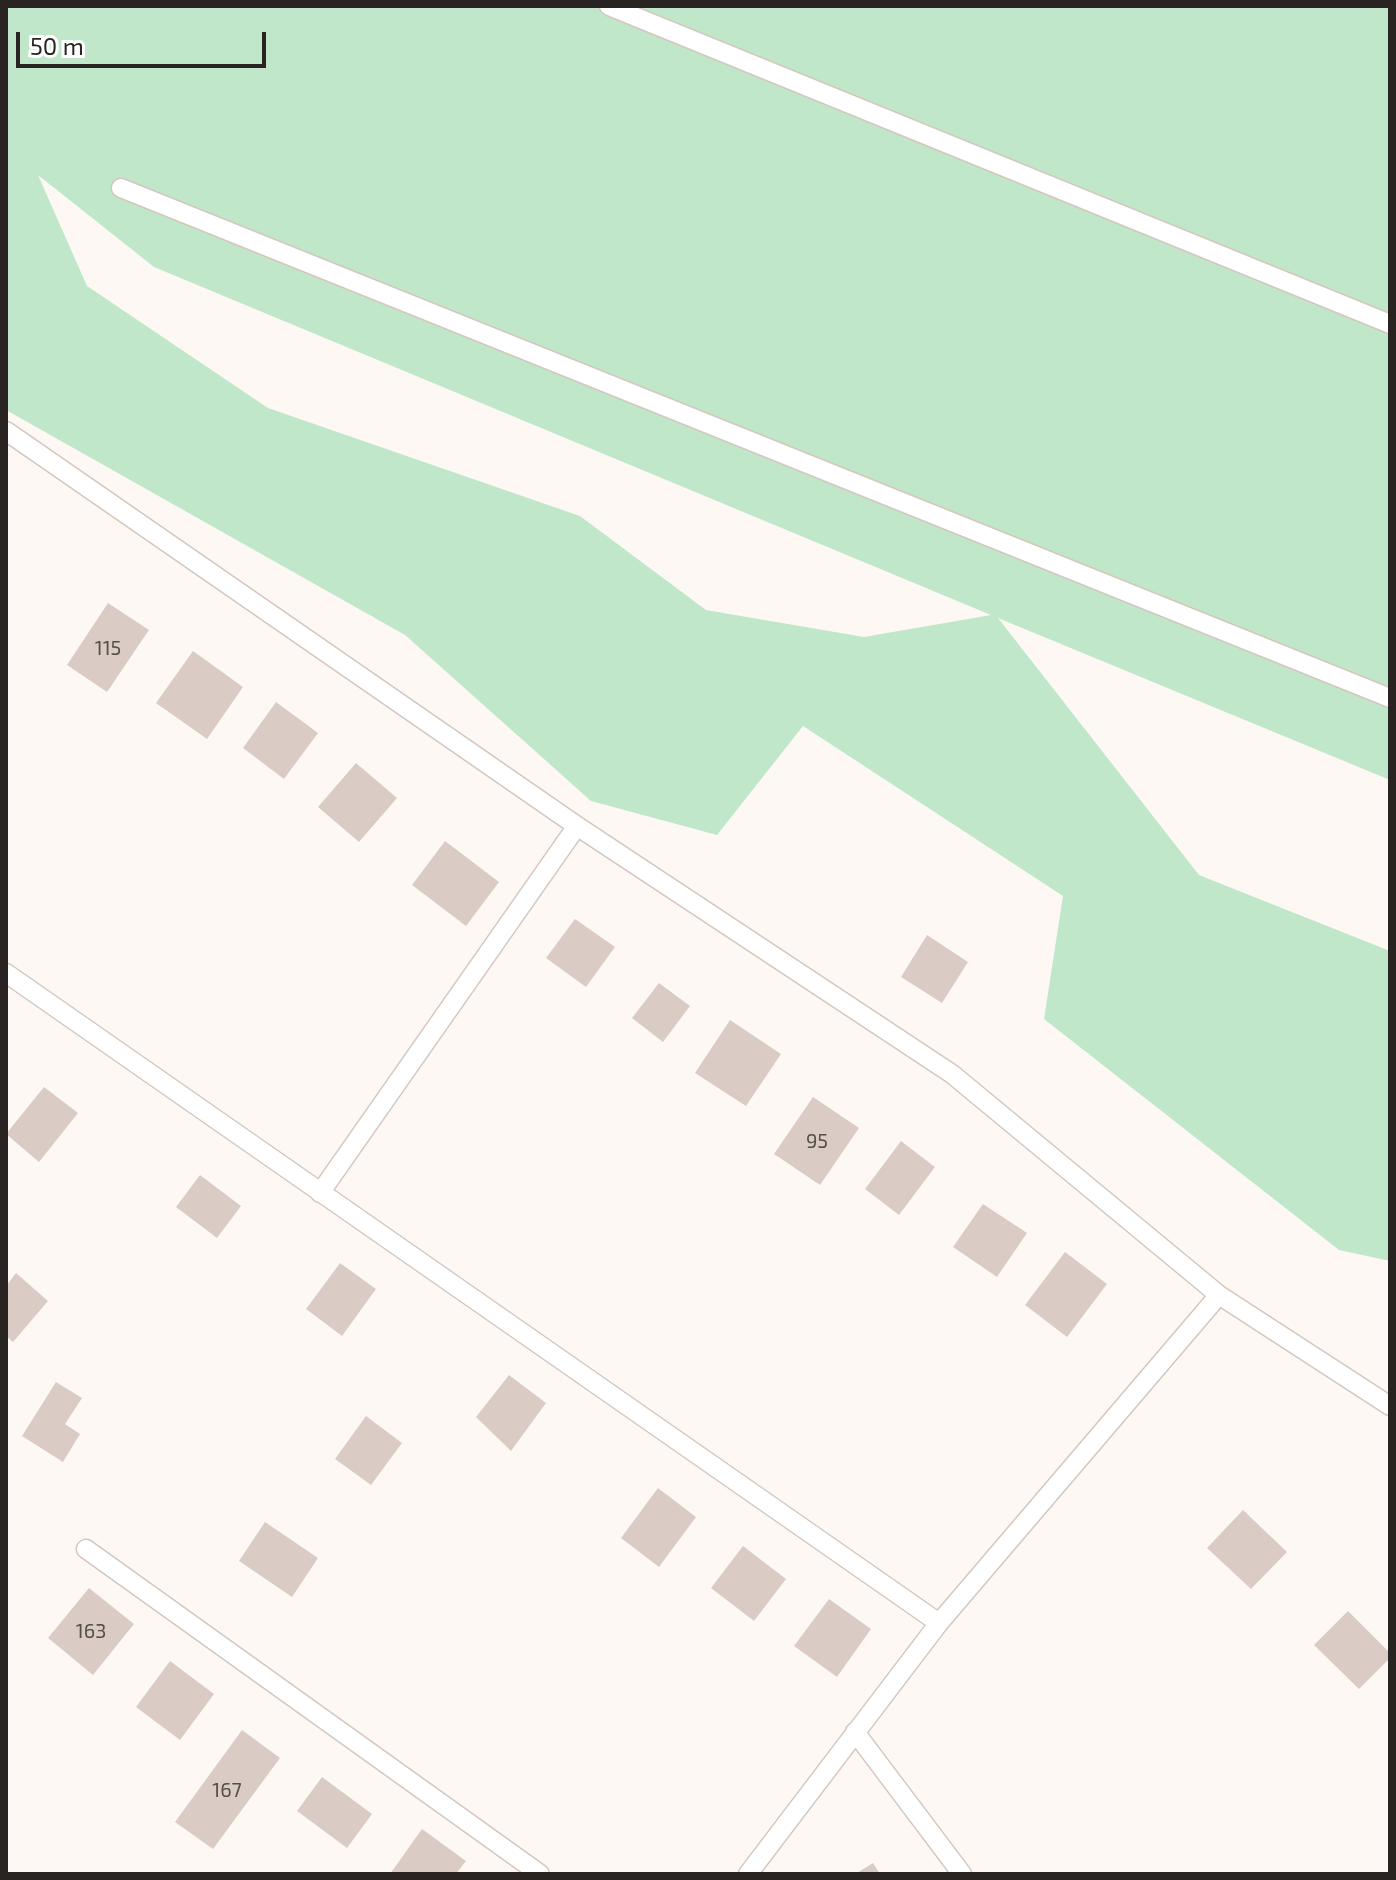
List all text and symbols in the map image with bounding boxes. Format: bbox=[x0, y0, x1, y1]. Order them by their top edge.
scale bar bbox=[20, 16, 270, 66]
text: 50 m bbox=[30, 31, 84, 60]
house number: 115 bbox=[95, 636, 121, 660]
house number: 95 bbox=[806, 1129, 828, 1153]
house number: 163 bbox=[76, 1619, 106, 1643]
house number: 167 bbox=[212, 1778, 242, 1802]

